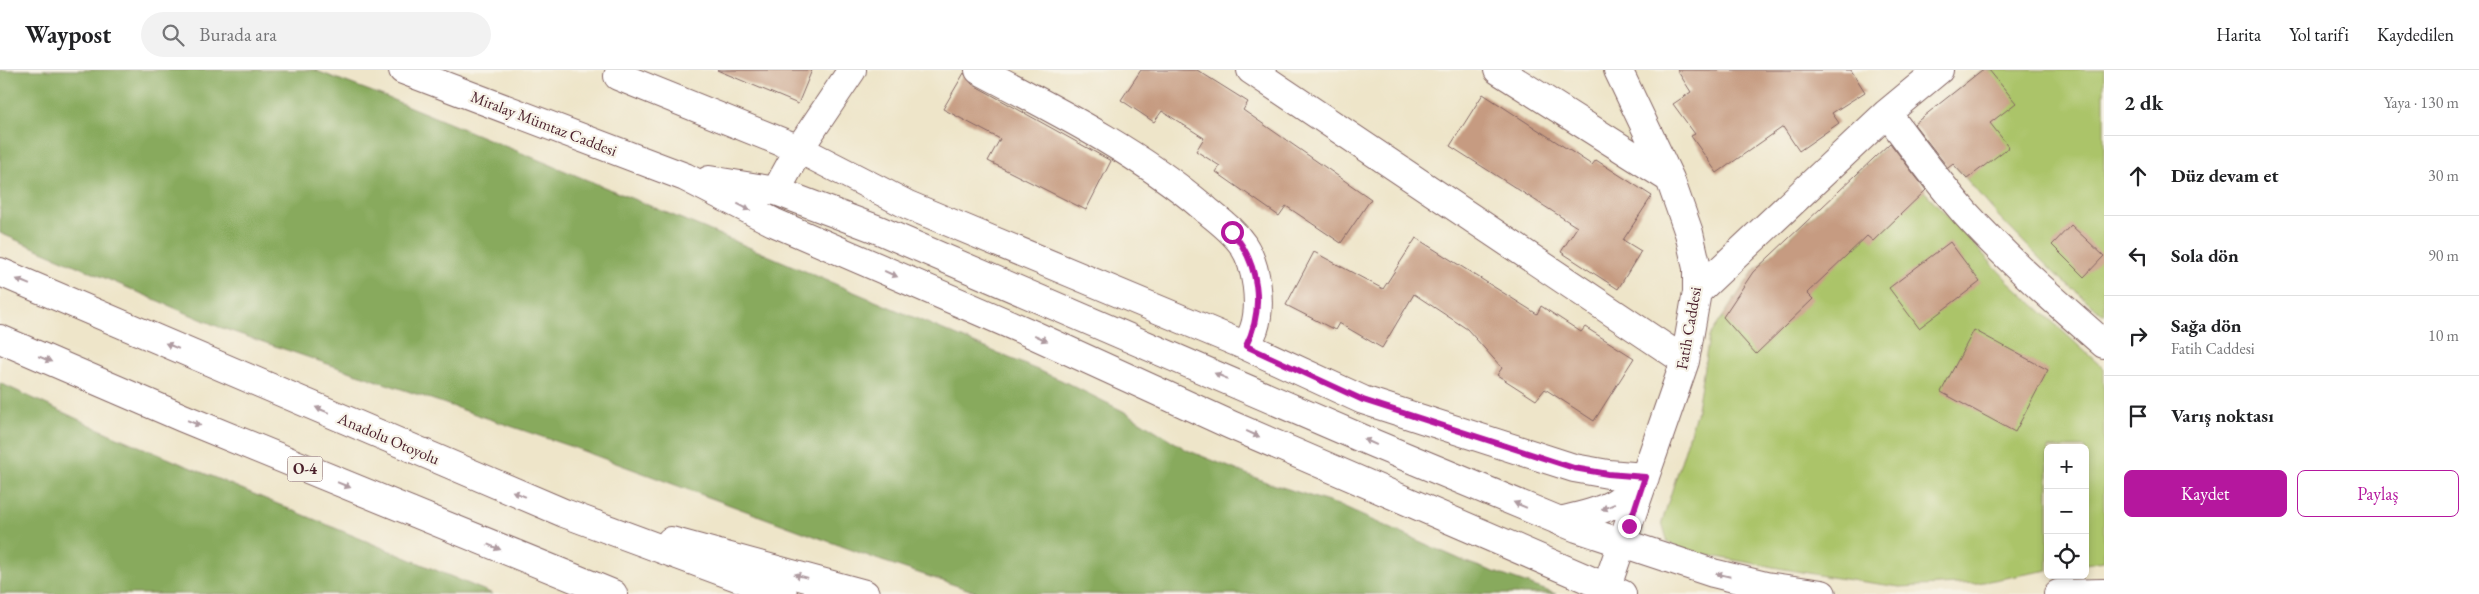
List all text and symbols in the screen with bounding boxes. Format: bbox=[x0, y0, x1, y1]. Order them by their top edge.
search box bbox=[141, 12, 491, 57]
text: Waypost bbox=[25, 19, 111, 50]
icon: search bbox=[159, 21, 187, 49]
text: Burada ara bbox=[199, 22, 277, 47]
text: Harita bbox=[2216, 23, 2261, 46]
text: Yol tarifi bbox=[2289, 23, 2349, 46]
text: Kaydedilen bbox=[2377, 23, 2454, 46]
street label: Miralay Mümtaz Caddesi bbox=[468, 86, 620, 161]
text: 2 dk bbox=[2124, 89, 2163, 116]
text: Yaya · 130 m bbox=[2384, 92, 2459, 113]
icon: ahead bbox=[2124, 162, 2152, 190]
text: Düz devam et bbox=[2171, 163, 2279, 188]
text: 30 m bbox=[2428, 165, 2459, 186]
one-way arrow bbox=[736, 203, 751, 211]
route start bbox=[1221, 221, 1244, 244]
icon: left bbox=[2124, 242, 2152, 270]
text: Sola dön bbox=[2171, 243, 2239, 268]
text: 90 m bbox=[2428, 245, 2459, 266]
one-way arrow bbox=[884, 271, 898, 279]
one-way arrow bbox=[16, 278, 30, 286]
street label: Fatih Caddesi bbox=[1671, 285, 1706, 371]
text: Sağa dön bbox=[2171, 313, 2242, 338]
icon: right bbox=[2124, 322, 2152, 350]
text: 10 m bbox=[2428, 325, 2459, 346]
one-way arrow bbox=[1034, 334, 1048, 342]
text: Fatih Caddesi bbox=[2171, 338, 2255, 359]
one-way arrow bbox=[165, 341, 179, 349]
one-way arrow bbox=[38, 355, 52, 363]
one-way arrow bbox=[1214, 372, 1228, 380]
icon: arrive bbox=[2124, 402, 2152, 430]
text: Varış noktası bbox=[2171, 403, 2274, 428]
one-way arrow bbox=[315, 405, 329, 413]
street label: Anadolu Otoyolu bbox=[334, 407, 443, 470]
one-way arrow bbox=[187, 419, 201, 427]
one-way arrow bbox=[1246, 431, 1260, 439]
one-way arrow bbox=[1363, 437, 1377, 445]
map controls bbox=[2044, 444, 2089, 579]
button: + bbox=[2044, 444, 2089, 489]
road number: O-4 bbox=[288, 456, 322, 482]
button: Kaydet bbox=[2124, 470, 2287, 517]
button: Paylaş bbox=[2297, 470, 2459, 517]
one-way arrow bbox=[337, 481, 352, 489]
one-way arrow bbox=[512, 489, 526, 497]
button: − bbox=[2044, 489, 2089, 534]
one-way arrow bbox=[1512, 501, 1527, 508]
one-way arrow bbox=[1601, 504, 1615, 512]
route end bbox=[1618, 515, 1641, 538]
button: locate bbox=[2044, 534, 2089, 579]
one-way arrow bbox=[487, 544, 502, 551]
one-way arrow bbox=[1715, 571, 1730, 579]
one-way arrow bbox=[793, 572, 808, 580]

